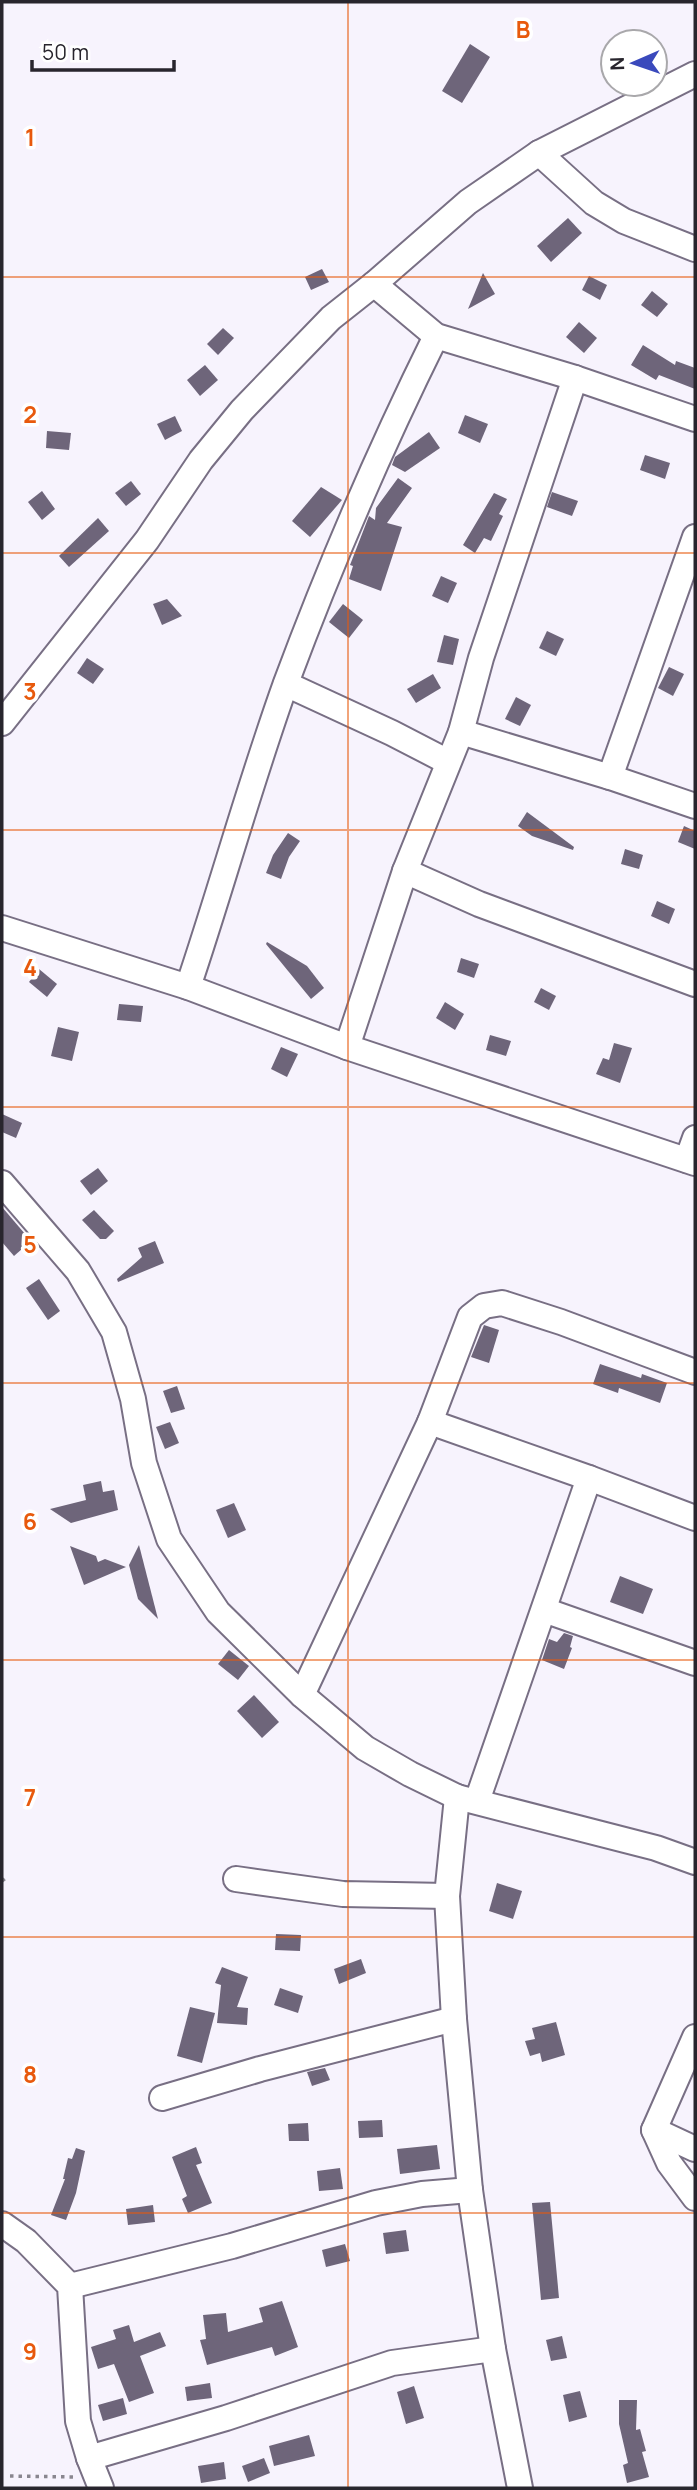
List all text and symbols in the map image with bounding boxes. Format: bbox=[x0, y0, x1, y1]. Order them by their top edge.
text: B bbox=[516, 13, 530, 45]
scale bar bbox=[32, 28, 173, 72]
north arrow bbox=[599, 28, 669, 98]
text: 50 m bbox=[42, 38, 89, 66]
text: N bbox=[604, 56, 630, 71]
text: 1 bbox=[25, 121, 35, 153]
text: 2 bbox=[23, 398, 37, 430]
text: 3 bbox=[23, 675, 37, 707]
text: 4 bbox=[23, 951, 37, 983]
text: 5 bbox=[23, 1228, 37, 1260]
text: 6 bbox=[23, 1505, 37, 1537]
text: 7 bbox=[24, 1781, 36, 1813]
text: 8 bbox=[23, 2058, 37, 2090]
text: 9 bbox=[23, 2335, 37, 2367]

